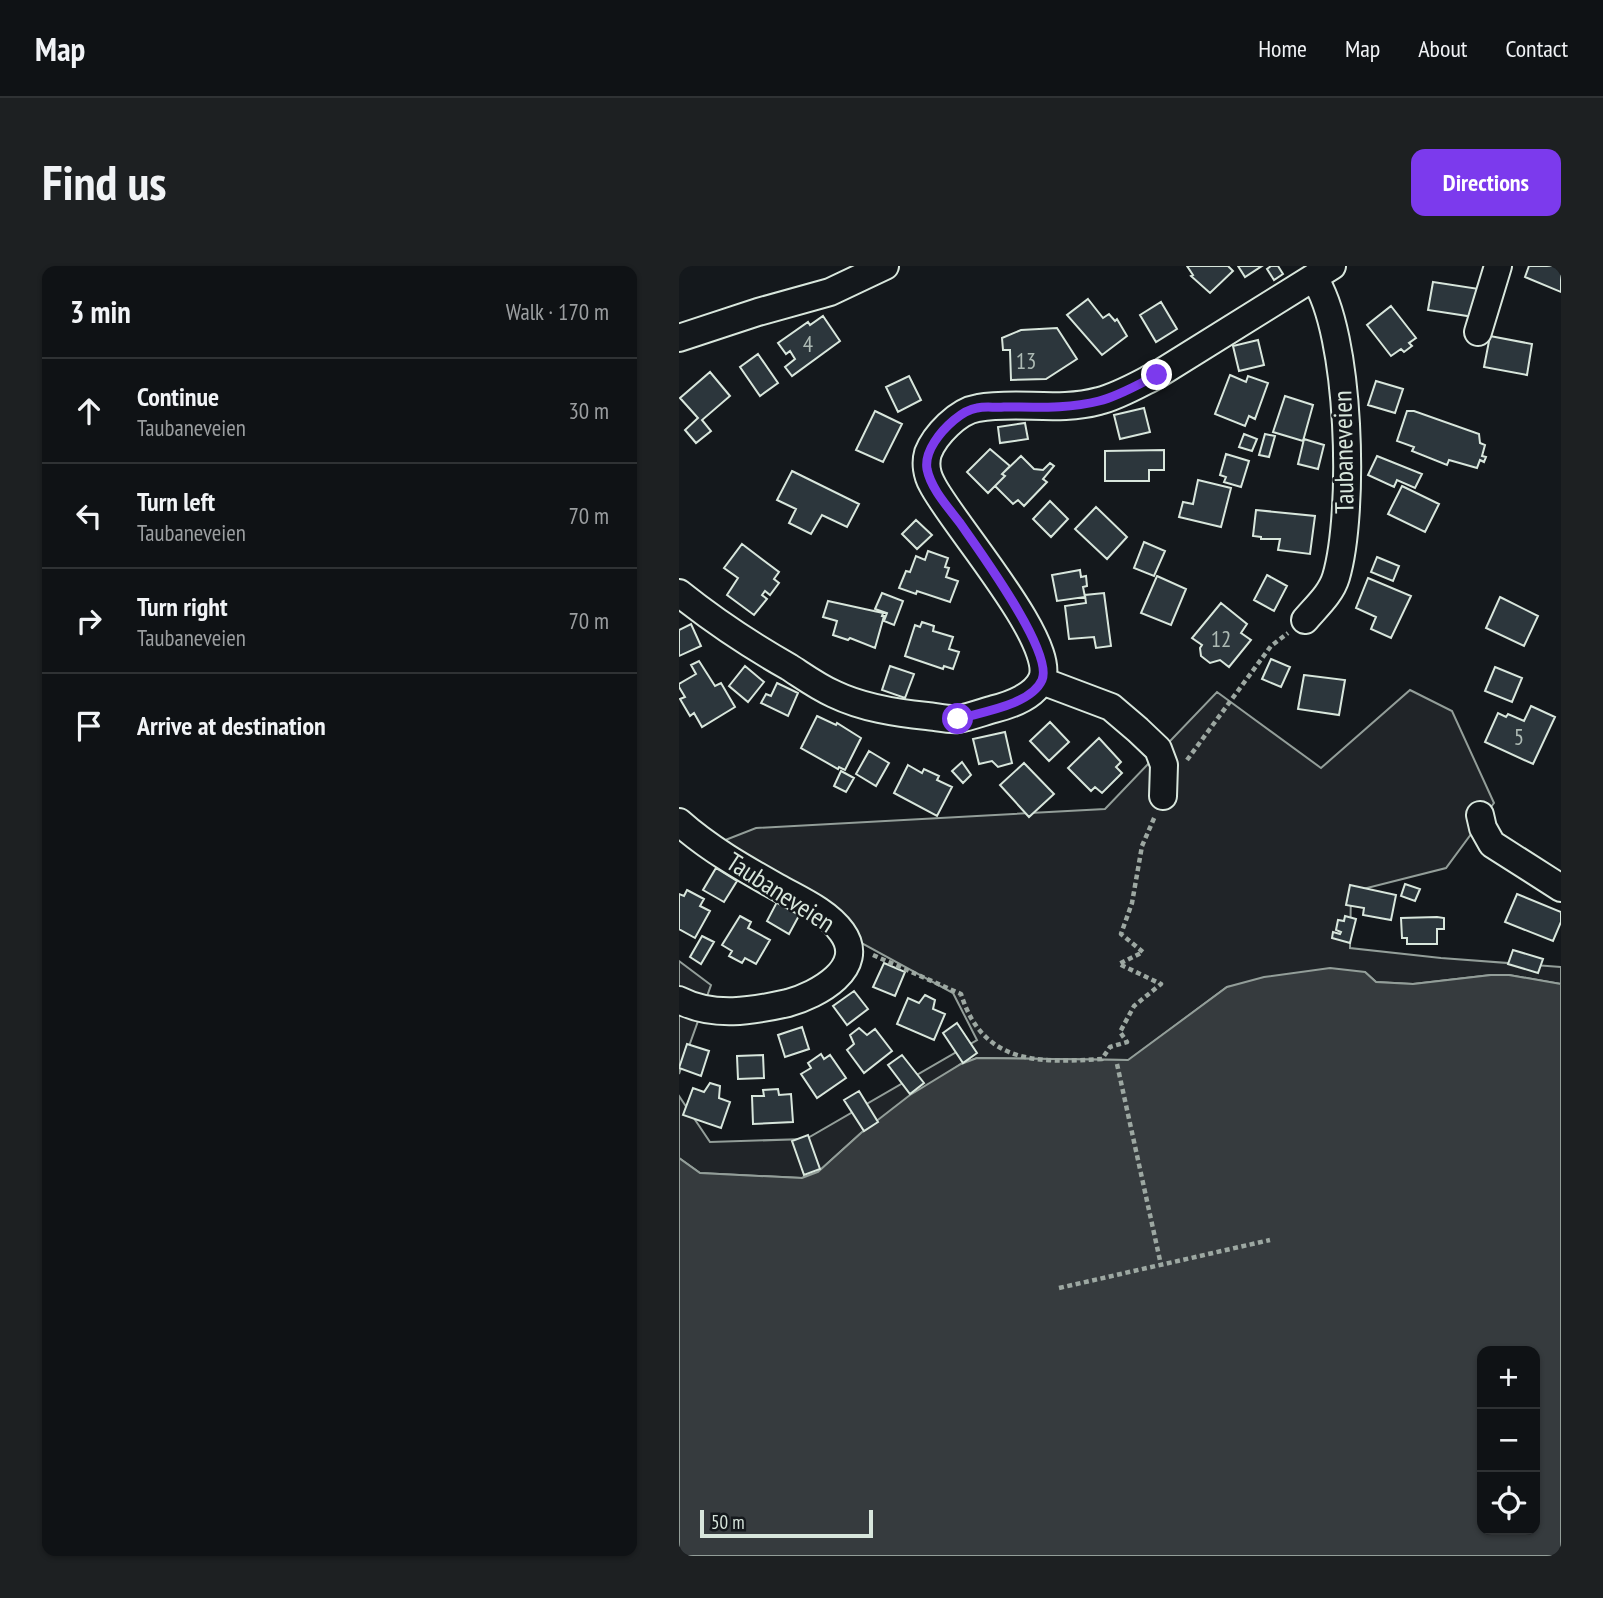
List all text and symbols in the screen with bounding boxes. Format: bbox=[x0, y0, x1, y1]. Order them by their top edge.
text: Map bbox=[35, 27, 85, 70]
text: Home bbox=[1258, 33, 1307, 64]
text: Map bbox=[1345, 33, 1380, 64]
text: About bbox=[1418, 33, 1467, 64]
text: Contact bbox=[1505, 33, 1568, 64]
button: Directions bbox=[1411, 149, 1561, 216]
text: Find us bbox=[42, 150, 166, 214]
text: 3 min bbox=[70, 292, 131, 331]
text: Walk · 170 m bbox=[506, 297, 609, 326]
house number: 4 bbox=[803, 329, 813, 358]
house number: 13 bbox=[1016, 346, 1036, 375]
route end bbox=[1141, 359, 1172, 390]
text: Continue bbox=[137, 380, 219, 413]
street label: Taubaneveien bbox=[1325, 390, 1361, 514]
icon: ahead bbox=[70, 392, 108, 430]
text: 30 m bbox=[568, 396, 609, 425]
text: Taubaneveien bbox=[137, 413, 246, 442]
text: Turn left bbox=[137, 485, 215, 518]
icon: left bbox=[70, 497, 108, 535]
text: 70 m bbox=[568, 501, 609, 530]
text: Taubaneveien bbox=[137, 518, 246, 547]
text: Turn right bbox=[137, 590, 228, 623]
icon: right bbox=[70, 602, 108, 640]
text: 70 m bbox=[568, 606, 609, 635]
text: Taubaneveien bbox=[137, 623, 246, 652]
house number: 12 bbox=[1211, 624, 1231, 653]
route start bbox=[942, 703, 973, 734]
icon: arrive bbox=[70, 707, 108, 745]
text: Arrive at destination bbox=[137, 709, 326, 742]
house number: 5 bbox=[1514, 722, 1524, 751]
street label: Taubaneveien bbox=[720, 845, 842, 939]
map controls bbox=[1477, 1346, 1540, 1535]
button: + bbox=[1477, 1346, 1540, 1409]
button: − bbox=[1477, 1409, 1540, 1472]
button: locate bbox=[1477, 1472, 1540, 1535]
scale bar bbox=[700, 1507, 873, 1539]
text: 50 m bbox=[711, 1510, 745, 1534]

